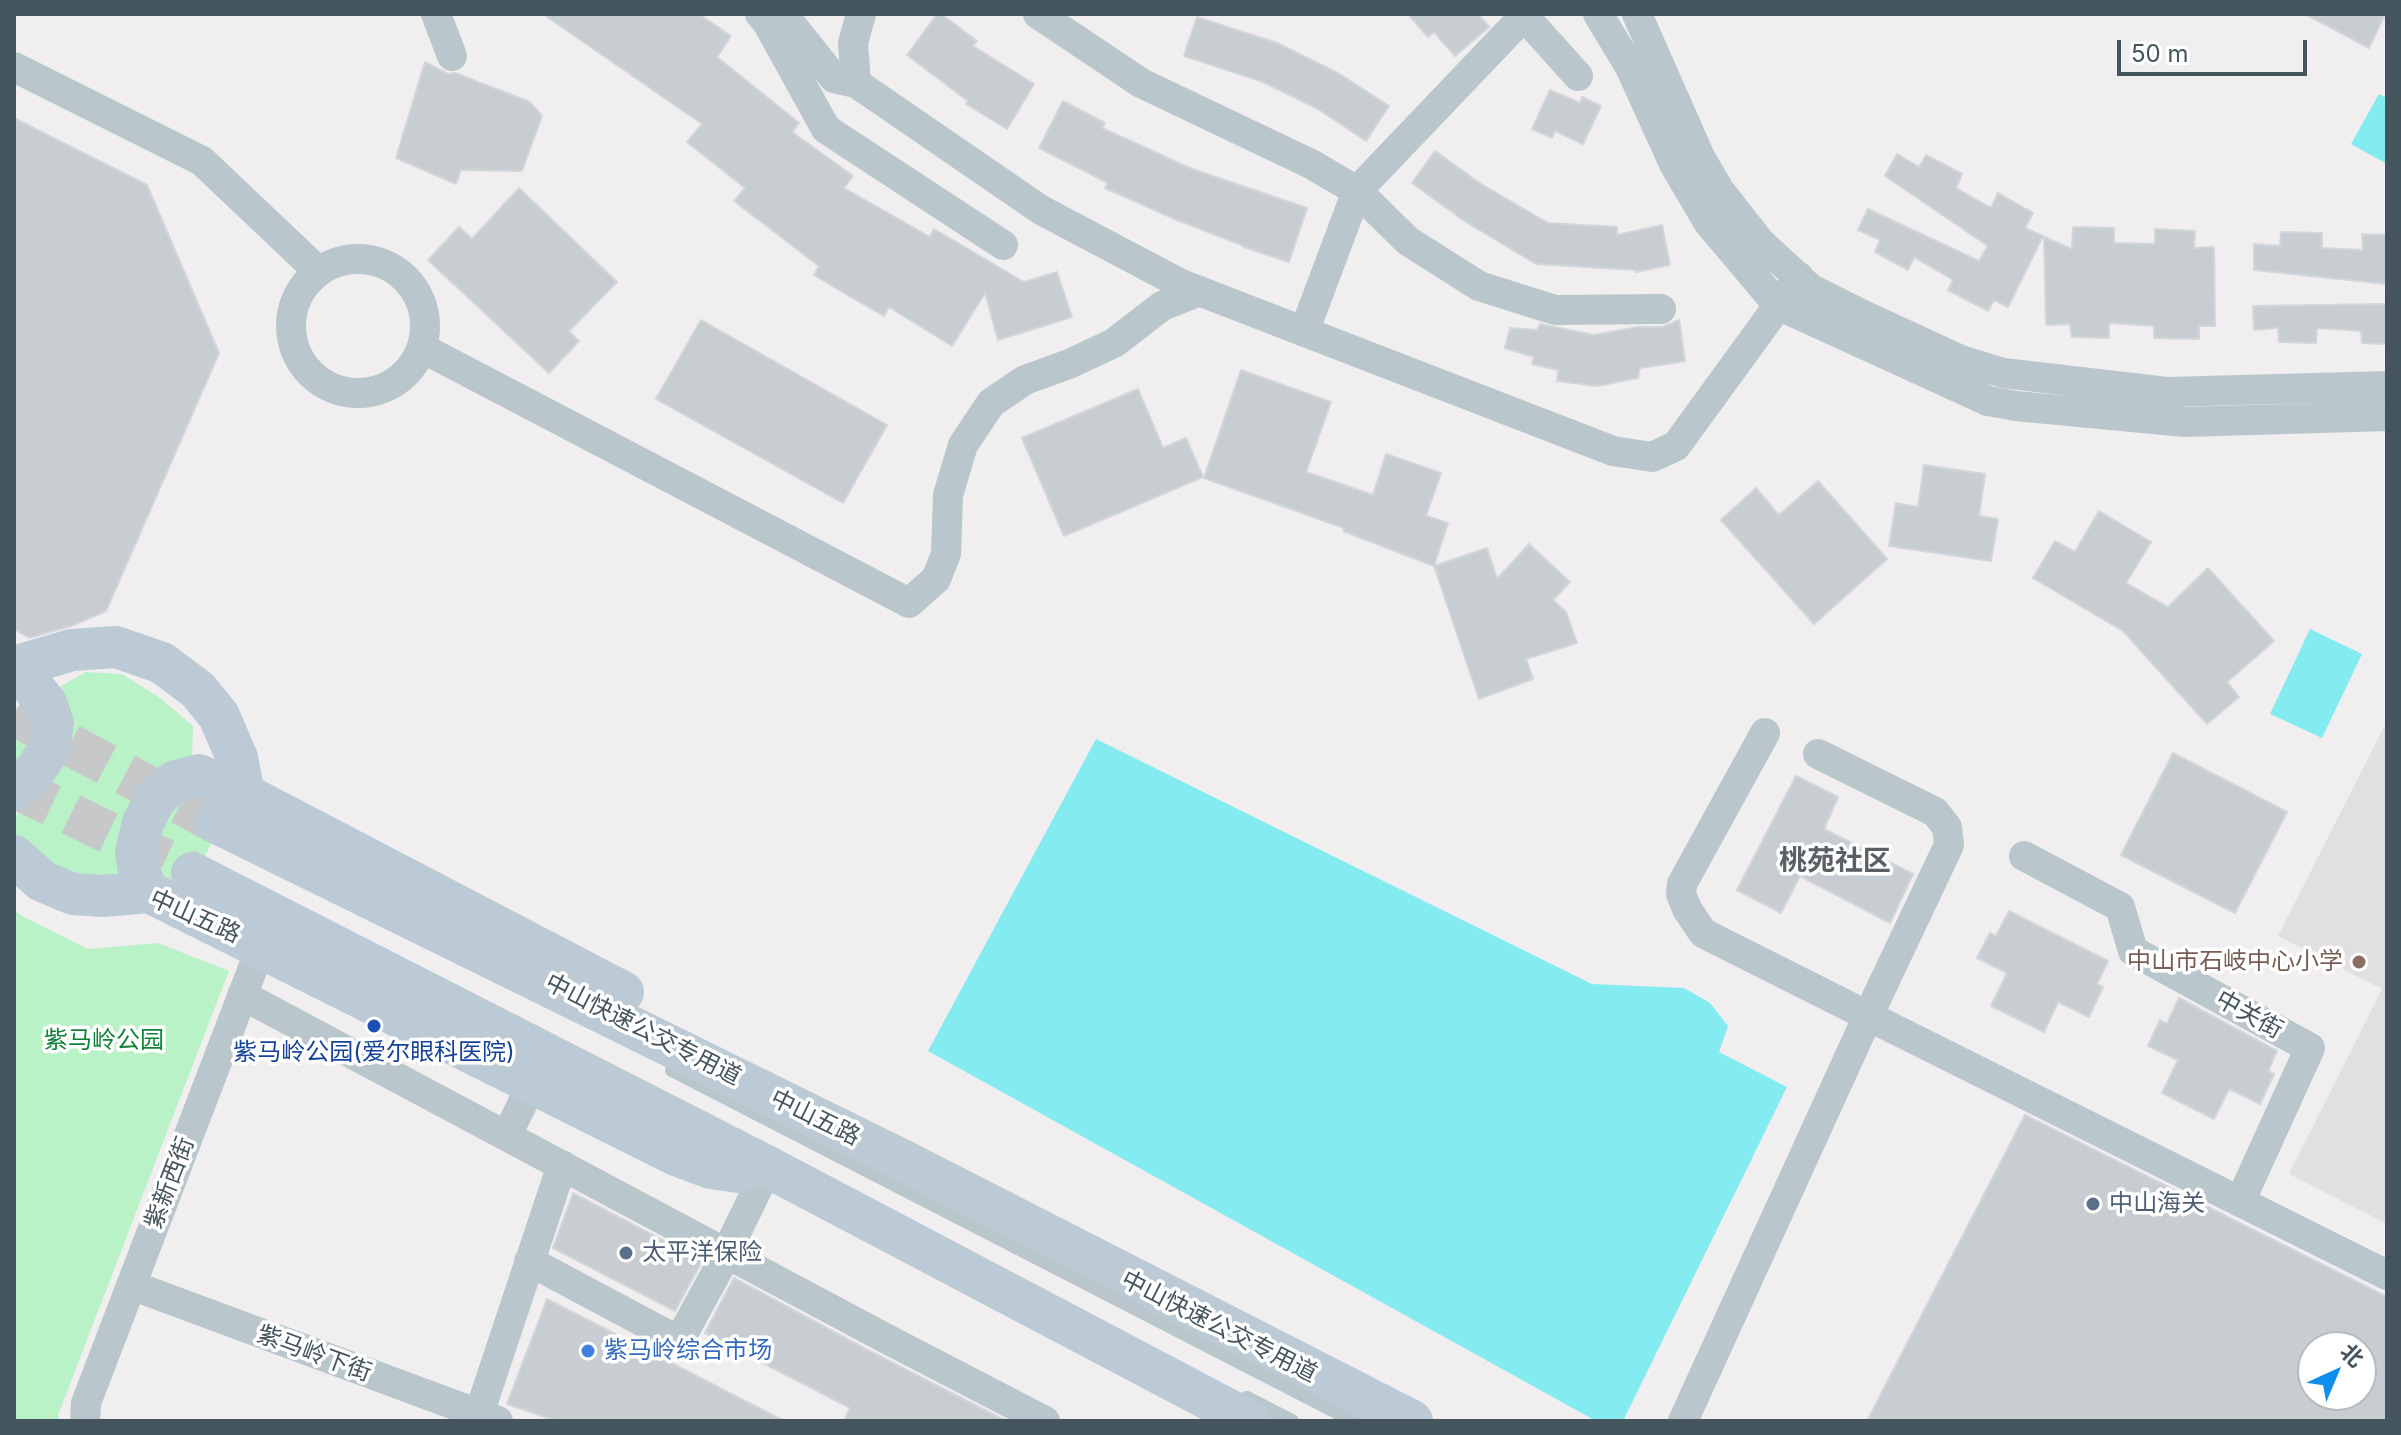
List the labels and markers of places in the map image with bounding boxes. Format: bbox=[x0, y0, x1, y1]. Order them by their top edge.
place label: 中山市石岐中心小学 bbox=[2127, 948, 2343, 976]
marker: 中山市石岐中心小学 bbox=[2350, 953, 2368, 971]
marker: 紫马岭公园(爱尔眼科医院) bbox=[365, 1017, 383, 1035]
place label: 紫马岭公园(爱尔眼科医院) bbox=[233, 1039, 515, 1067]
place label: 中山海关 bbox=[2109, 1190, 2205, 1218]
marker: 中山海关 bbox=[2084, 1195, 2102, 1213]
place label: 太平洋保险 bbox=[642, 1239, 762, 1267]
marker: 太平洋保险 bbox=[617, 1244, 635, 1262]
place label: 紫马岭综合市场 bbox=[604, 1337, 772, 1365]
marker: 紫马岭综合市场 bbox=[579, 1342, 597, 1360]

